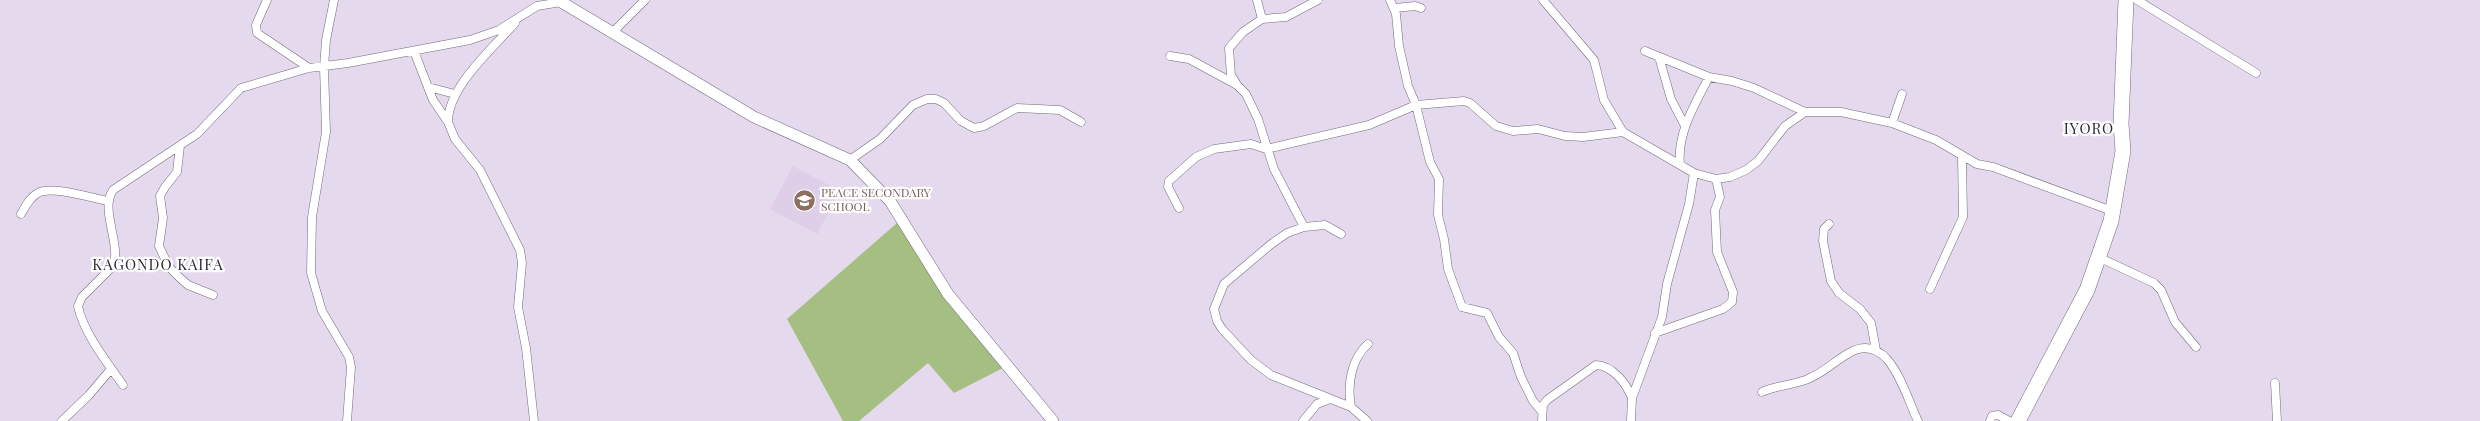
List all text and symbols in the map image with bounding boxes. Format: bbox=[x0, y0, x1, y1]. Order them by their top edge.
district label: IYORO bbox=[2064, 118, 2114, 138]
place label: PEACE SECONDARY SCHOOL bbox=[821, 184, 932, 214]
school or university icon: PEACE SECONDARY SCHOOL bbox=[793, 188, 817, 212]
district label: KAGONDO KAIFA bbox=[92, 254, 224, 274]

